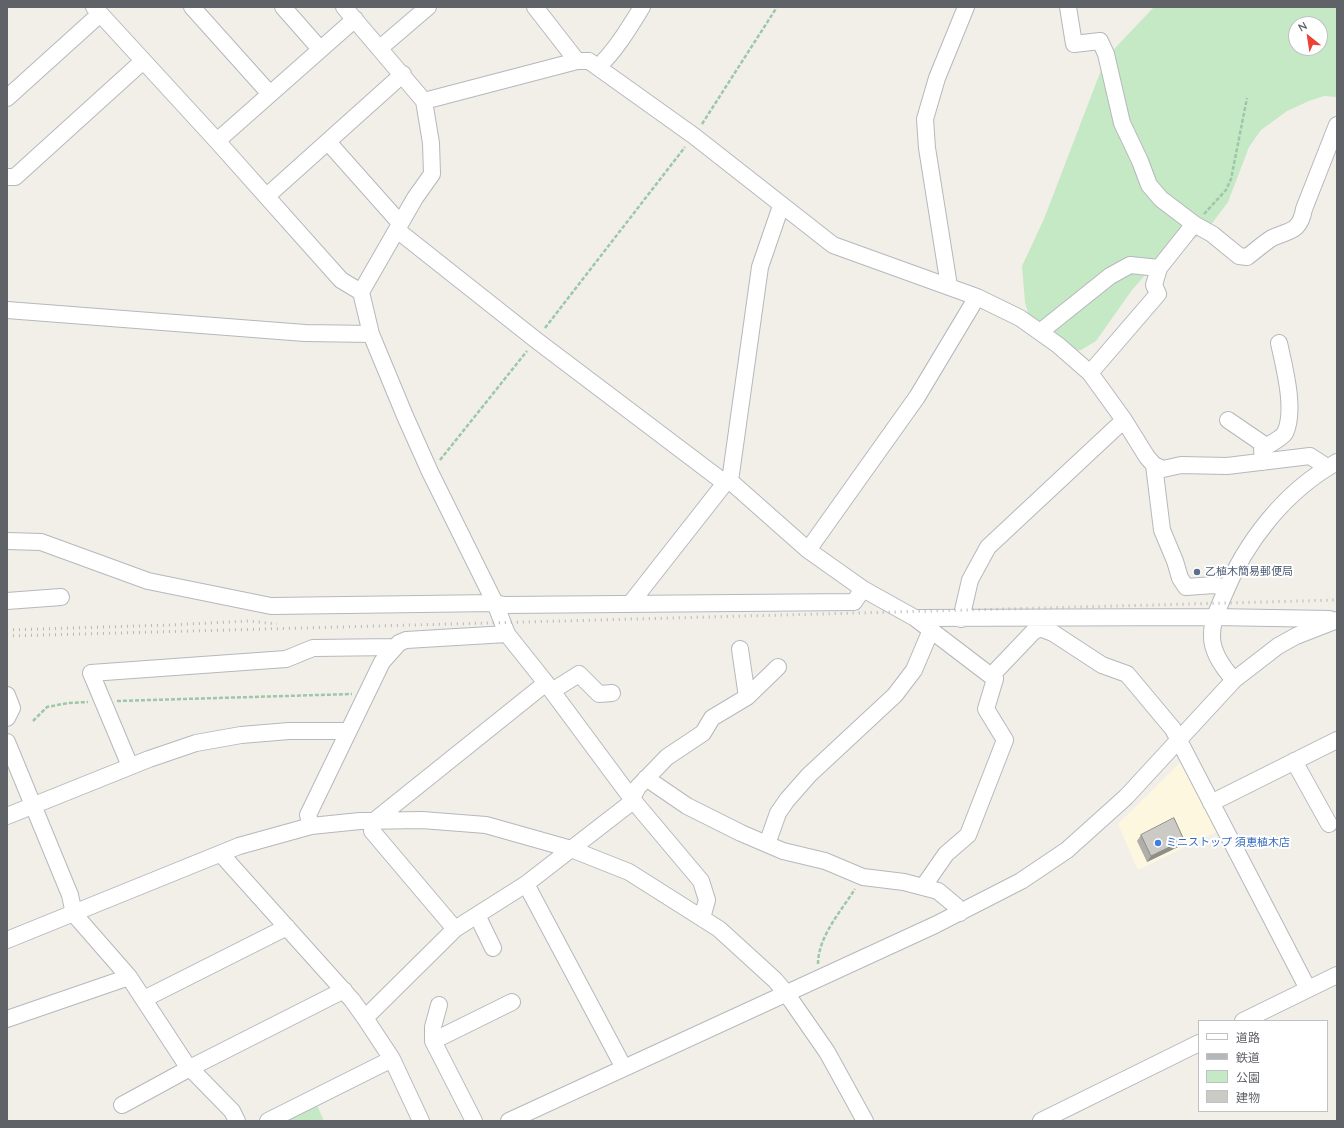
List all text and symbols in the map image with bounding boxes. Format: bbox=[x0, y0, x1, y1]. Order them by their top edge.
north arrow bbox=[1288, 16, 1328, 56]
text: N bbox=[1295, 18, 1310, 35]
place label: 乙植木簡易郵便局 bbox=[1205, 565, 1293, 579]
marker: 乙植木簡易郵便局 bbox=[1192, 567, 1202, 577]
place label: ミニストップ 須恵植木店 bbox=[1166, 836, 1290, 850]
marker: ミニストップ 須恵植木店 bbox=[1153, 838, 1163, 848]
legend bbox=[1198, 1020, 1328, 1112]
text: 道路 bbox=[1236, 1030, 1260, 1045]
text: 鉄道 bbox=[1236, 1050, 1260, 1065]
text: 公園 bbox=[1236, 1070, 1260, 1085]
text: 建物 bbox=[1236, 1090, 1260, 1105]

